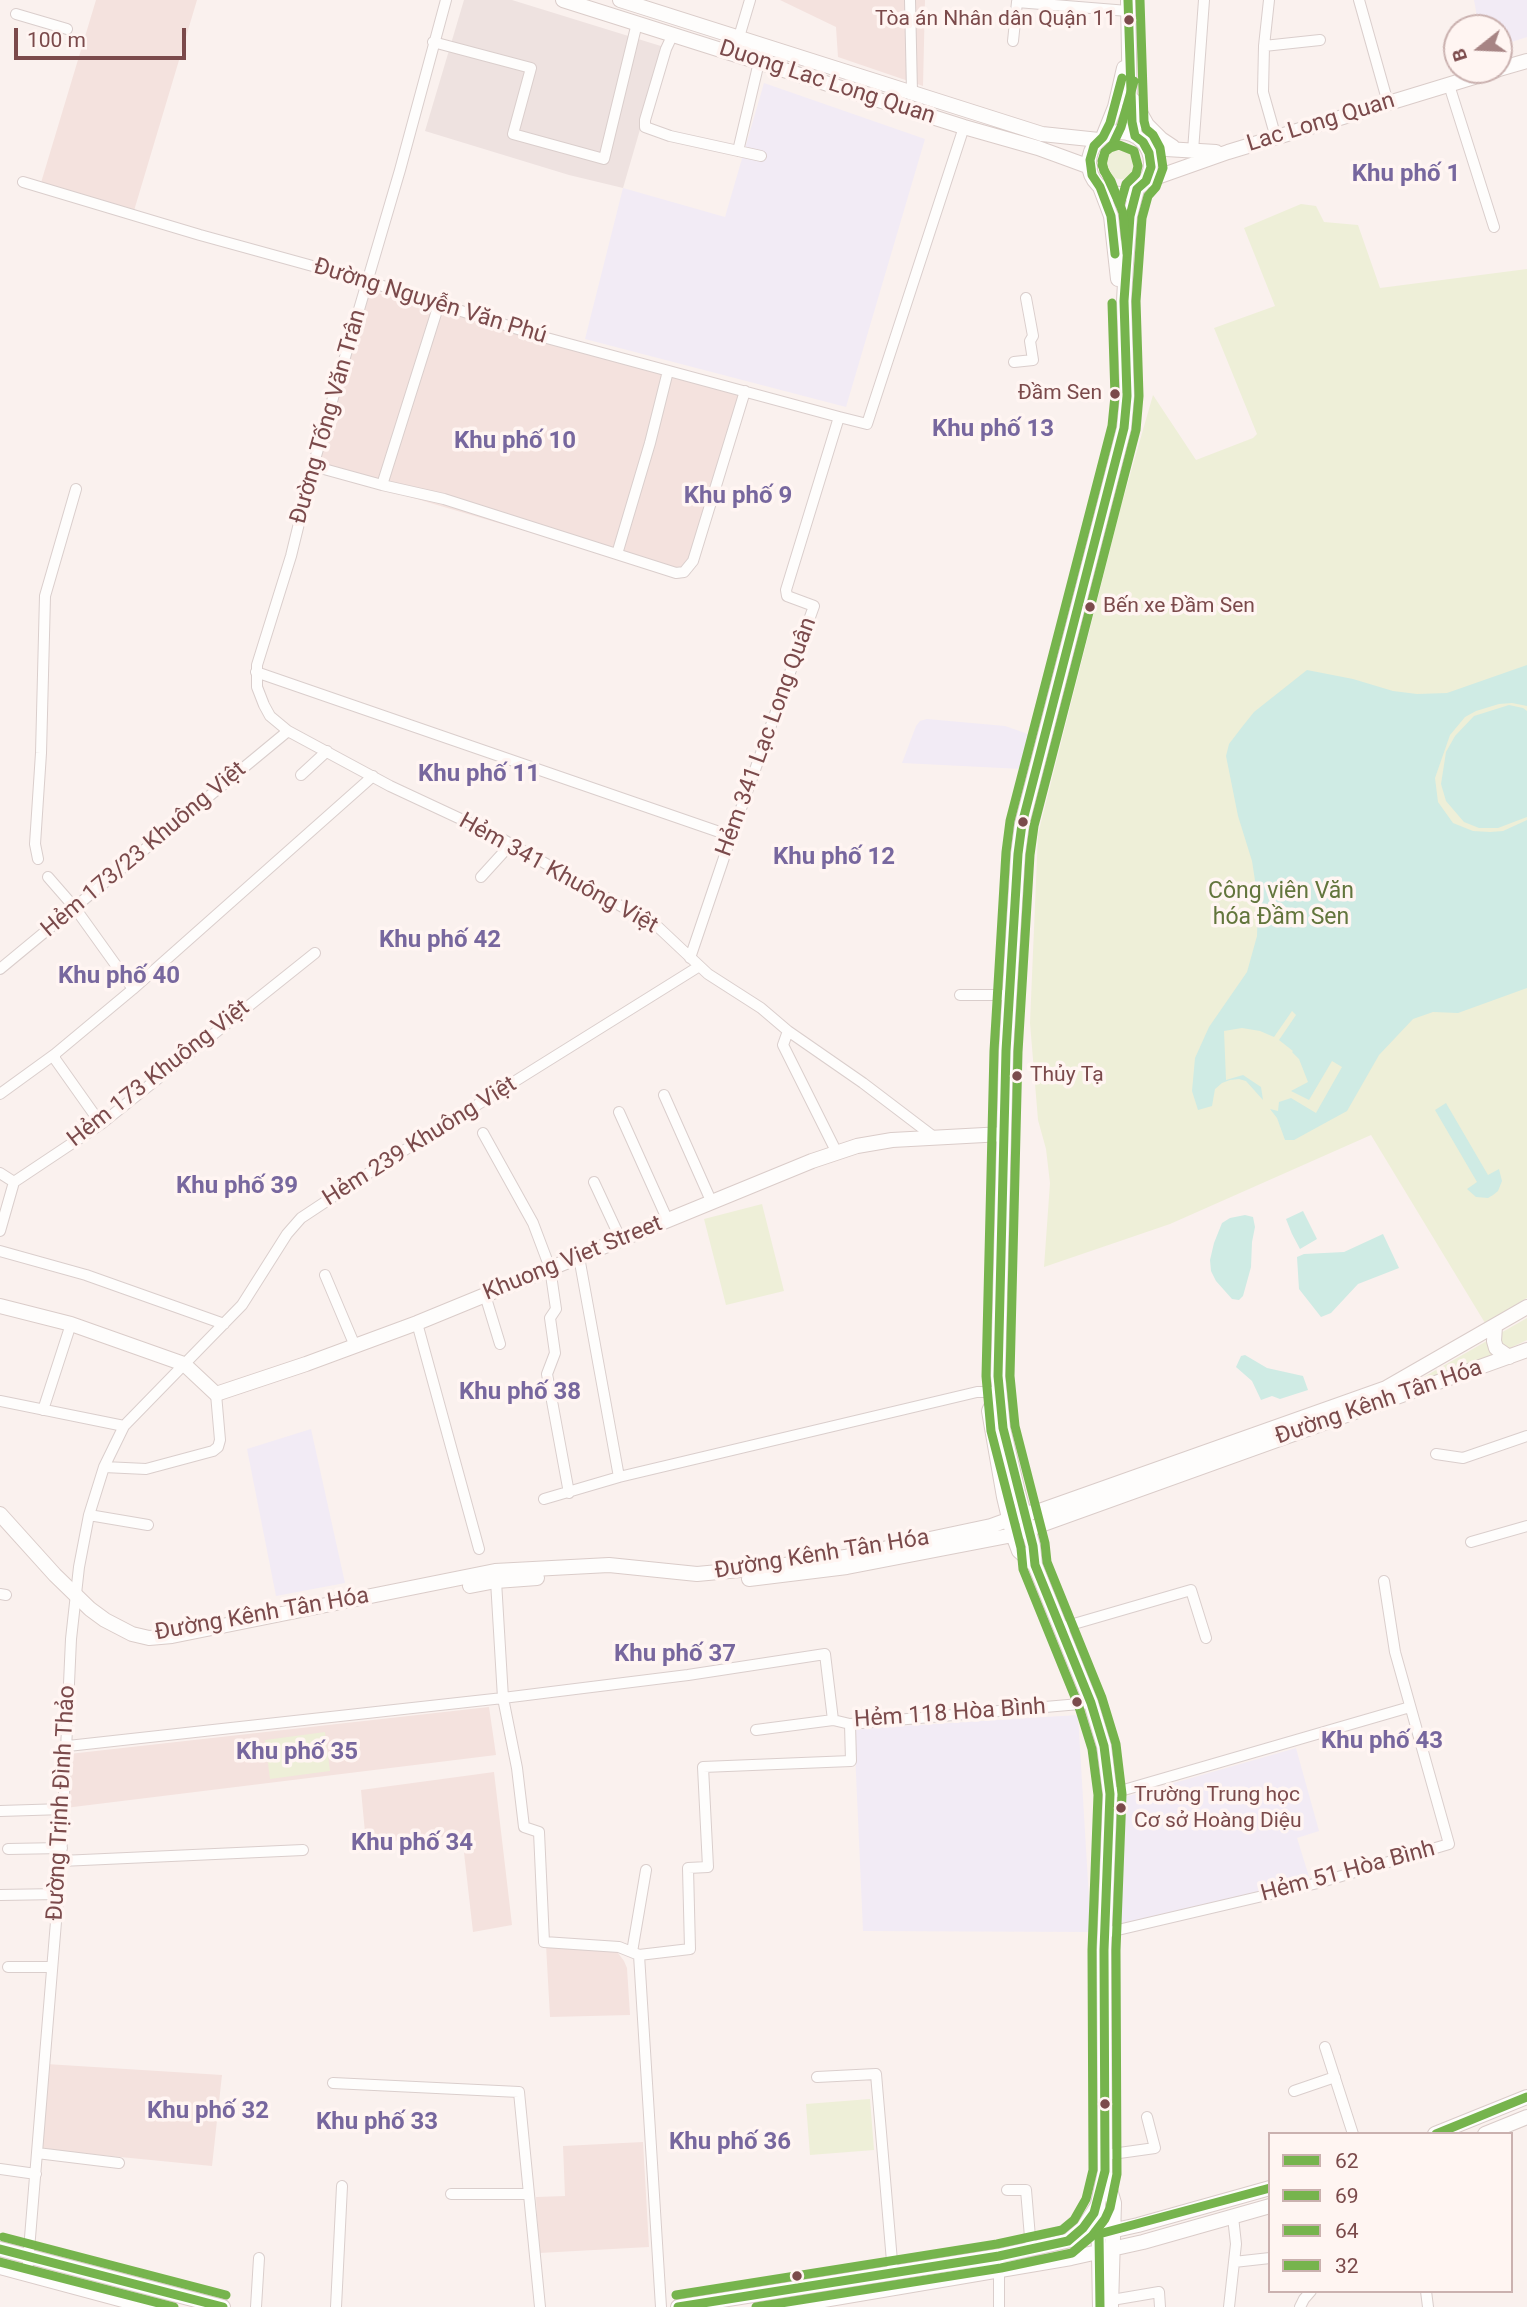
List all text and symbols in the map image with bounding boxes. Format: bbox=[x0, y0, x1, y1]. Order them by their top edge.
place label: Tòa án Nhân dân Quận 11 bbox=[875, 7, 1116, 33]
marker: Tòa án Nhân dân Quận 11 bbox=[1122, 13, 1136, 27]
scale bar bbox=[18, 14, 189, 58]
north arrow bbox=[1443, 14, 1513, 84]
text: 100 m bbox=[27, 28, 86, 52]
street label: Duong Lac Long Quan bbox=[716, 35, 938, 131]
text: B bbox=[1447, 46, 1472, 64]
street label: Lac Long Quan bbox=[1244, 87, 1398, 159]
district label: Khu phố 1 bbox=[1352, 161, 1460, 189]
street label: Đường Nguyễn Văn Phú bbox=[310, 253, 550, 351]
street label: Đường Tống Văn Trân bbox=[285, 307, 373, 527]
place label: Đầm Sen bbox=[1018, 381, 1102, 407]
marker: Đầm Sen bbox=[1108, 387, 1122, 401]
district label: Khu phố 13 bbox=[932, 416, 1054, 444]
district label: Khu phố 10 bbox=[454, 428, 576, 456]
district label: Khu phố 9 bbox=[684, 483, 792, 511]
place label: Bến xe Đầm Sen bbox=[1103, 594, 1255, 620]
marker: Bến xe Đầm Sen bbox=[1083, 600, 1097, 614]
street label: Hẻm 341 Lạc Long Quân bbox=[711, 614, 823, 860]
street label: Hẻm 173/23 Khuông Việt bbox=[36, 756, 252, 944]
district label: Khu phố 11 bbox=[418, 761, 540, 789]
street label: Hẻm 341 Khuông Việt bbox=[454, 808, 662, 940]
unlabelled marker bbox=[1016, 815, 1030, 829]
district label: Khu phố 12 bbox=[773, 844, 895, 872]
park label: Công viên Văn hóa Đầm Sen bbox=[1208, 878, 1354, 932]
district label: Khu phố 42 bbox=[379, 927, 501, 955]
district label: Khu phố 40 bbox=[58, 963, 180, 991]
street label: Hẻm 173 Khuông Việt bbox=[63, 994, 255, 1154]
place label: Thủy Tạ bbox=[1030, 1063, 1104, 1089]
marker: Thủy Tạ bbox=[1010, 1069, 1024, 1083]
street label: Hẻm 239 Khuông Việt bbox=[318, 1071, 522, 1213]
district label: Khu phố 39 bbox=[176, 1173, 298, 1201]
street label: Khuong Viet Street bbox=[479, 1211, 667, 1307]
street label: Đường Kênh Tân Hóa bbox=[1272, 1355, 1486, 1451]
district label: Khu phố 38 bbox=[459, 1379, 581, 1407]
street label: Đường Kênh Tân Hóa bbox=[713, 1524, 931, 1586]
street label: Đường Kênh Tân Hóa bbox=[153, 1583, 371, 1647]
district label: Khu phố 37 bbox=[614, 1641, 736, 1669]
street label: Đường Trịnh Đình Thảo bbox=[42, 1685, 82, 1921]
street label: Hẻm 118 Hòa Bình bbox=[853, 1694, 1047, 1734]
unlabelled marker bbox=[1070, 1695, 1084, 1709]
district label: Khu phố 43 bbox=[1321, 1728, 1443, 1756]
district label: Khu phố 35 bbox=[236, 1739, 358, 1767]
place label: Trường Trung học Cơ sở Hoàng Diệu bbox=[1134, 1783, 1302, 1833]
marker: Trường Trung học Cơ sở Hoàng Diệu bbox=[1114, 1801, 1128, 1815]
district label: Khu phố 34 bbox=[351, 1830, 473, 1858]
street label: Hẻm 51 Hòa Bình bbox=[1258, 1835, 1438, 1909]
unlabelled marker bbox=[1098, 2097, 1112, 2111]
district label: Khu phố 32 bbox=[147, 2098, 269, 2126]
district label: Khu phố 33 bbox=[316, 2109, 438, 2137]
district label: Khu phố 36 bbox=[669, 2129, 791, 2157]
legend bbox=[1268, 2132, 1513, 2293]
text: 62 bbox=[1335, 2149, 1359, 2173]
text: 69 bbox=[1335, 2184, 1359, 2208]
text: 64 bbox=[1335, 2219, 1359, 2243]
text: 32 bbox=[1335, 2254, 1359, 2278]
unlabelled marker bbox=[790, 2269, 804, 2283]

